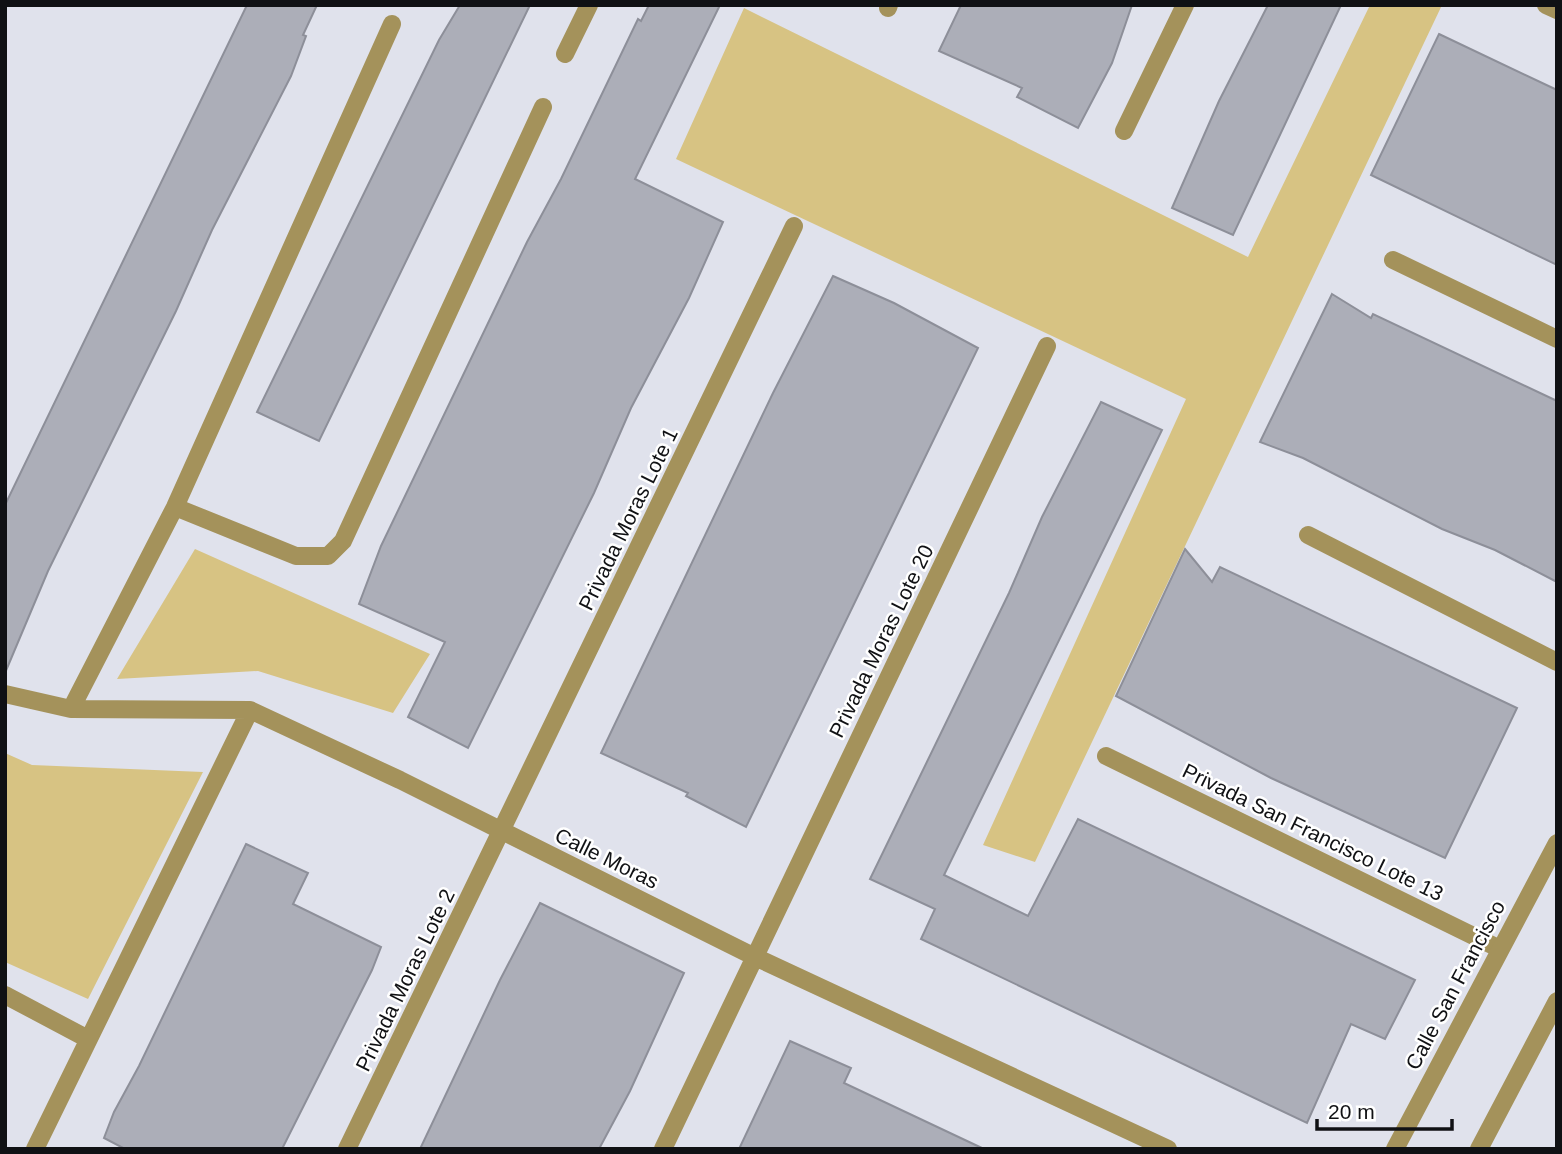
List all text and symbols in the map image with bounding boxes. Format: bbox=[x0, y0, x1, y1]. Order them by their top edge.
street label: Privada Moras Lote 1 bbox=[574, 424, 682, 614]
street label: Privada Moras Lote 20 bbox=[824, 541, 938, 741]
street label: Privada San Francisco Lote 13 bbox=[1179, 759, 1447, 905]
street label: Calle Moras bbox=[552, 823, 662, 893]
street label: Privada Moras Lote 2 bbox=[351, 885, 459, 1075]
street label: Calle San Francisco bbox=[1401, 897, 1509, 1073]
scale bar bbox=[1317, 1088, 1452, 1132]
text: 20 m bbox=[1328, 1100, 1375, 1123]

